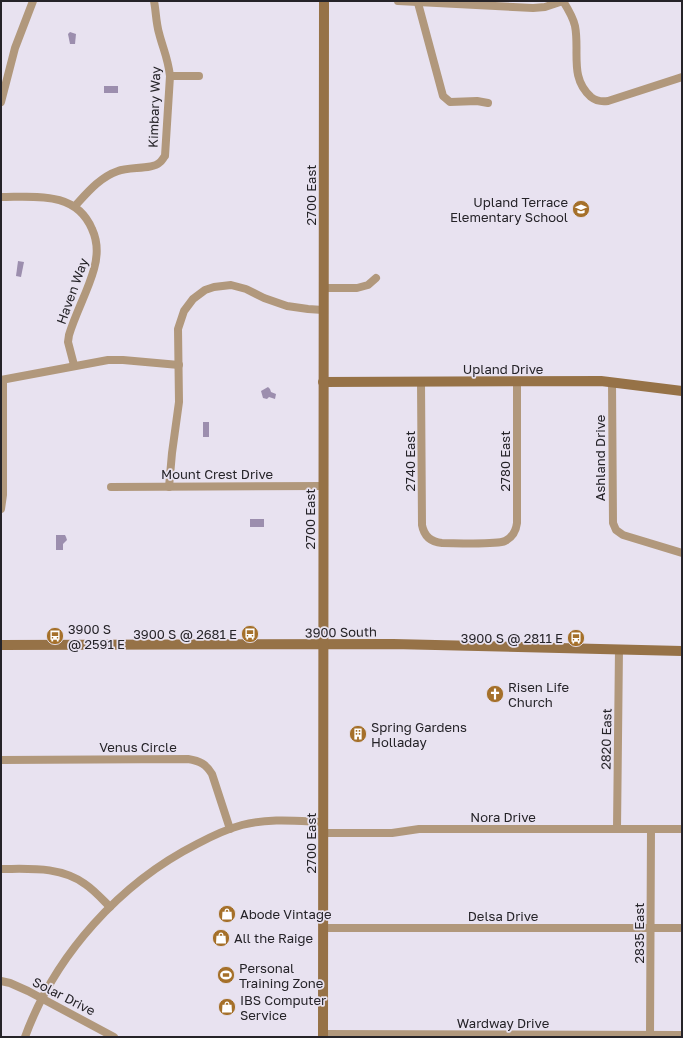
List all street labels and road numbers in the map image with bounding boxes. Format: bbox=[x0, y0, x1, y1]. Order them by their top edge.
street label: Kimbary Way bbox=[145, 65, 163, 148]
street label: 2700 East bbox=[303, 164, 319, 226]
street label: Haven Way bbox=[53, 255, 92, 326]
street label: Upland Drive bbox=[463, 361, 543, 377]
street label: Ashland Drive bbox=[592, 415, 608, 501]
street label: 2740 East bbox=[402, 431, 418, 491]
street label: 2780 East bbox=[497, 431, 513, 491]
street label: Mount Crest Drive bbox=[161, 466, 273, 482]
street label: 2700 East bbox=[302, 488, 318, 550]
street label: 3900 South bbox=[305, 623, 377, 641]
street label: 2820 East bbox=[597, 708, 615, 770]
street label: Venus Circle bbox=[99, 739, 177, 755]
street label: Nora Drive bbox=[470, 809, 536, 825]
street label: 2700 East bbox=[303, 812, 319, 874]
street label: 2835 East bbox=[631, 902, 647, 964]
street label: Delsa Drive bbox=[468, 908, 538, 924]
street label: Solar Drive bbox=[30, 973, 98, 1019]
street label: Wardway Drive bbox=[457, 1015, 549, 1031]

